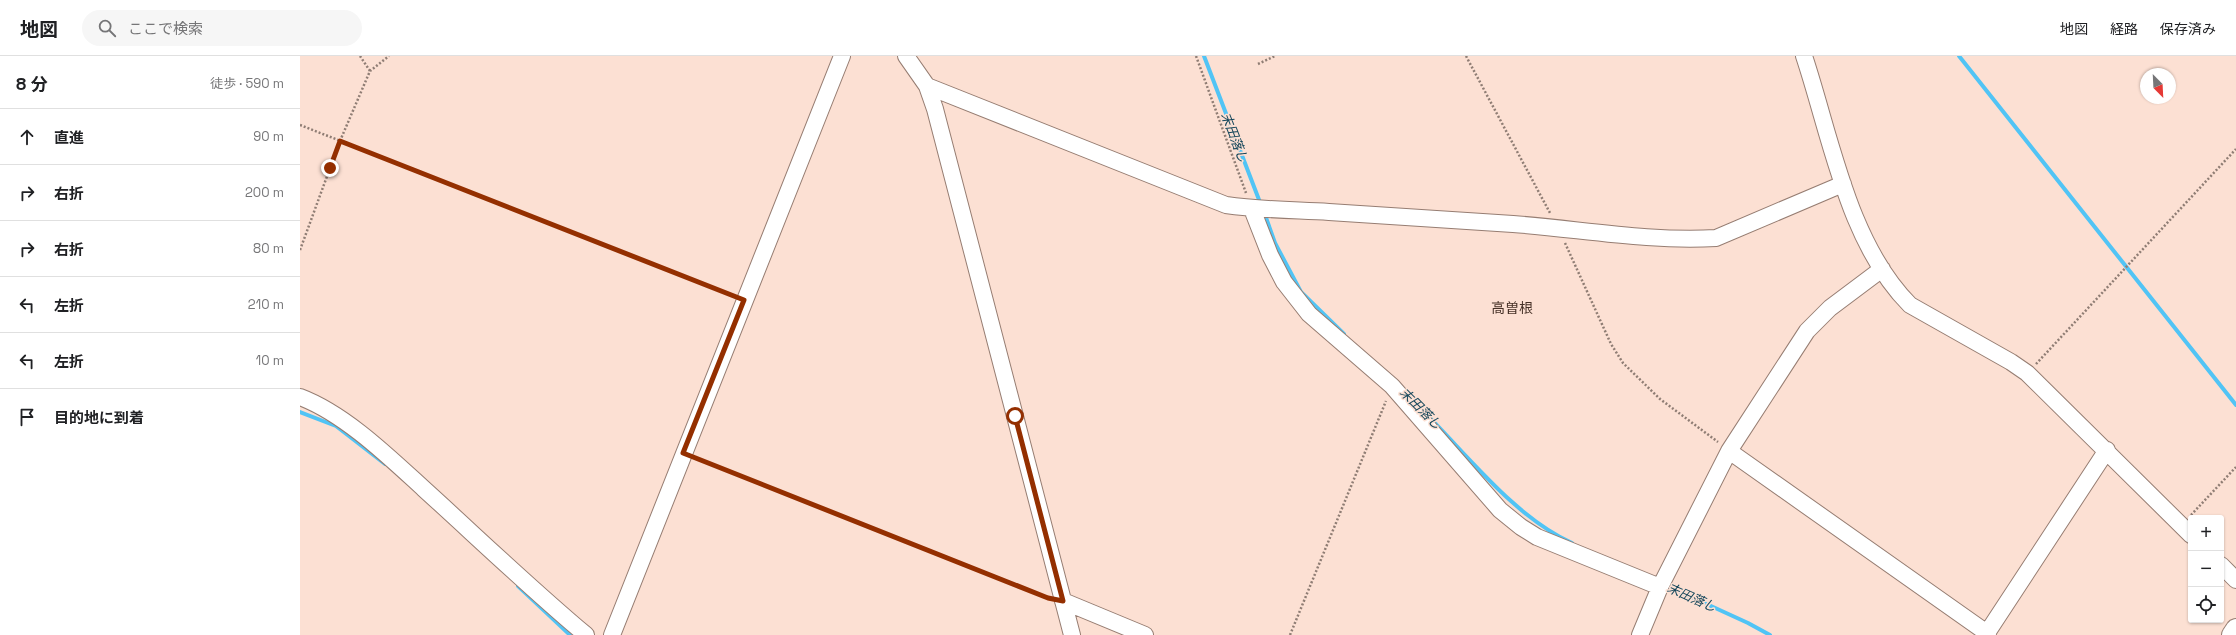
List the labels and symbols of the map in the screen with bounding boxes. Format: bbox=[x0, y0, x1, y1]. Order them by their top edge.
north arrow bbox=[2140, 68, 2176, 104]
water label: 末田落し bbox=[1217, 110, 1252, 165]
route end bbox=[321, 159, 339, 177]
district label: 高曽根 bbox=[1491, 299, 1533, 317]
water label: 末田落し bbox=[1396, 384, 1445, 433]
route start bbox=[1006, 407, 1024, 425]
water label: 末田落し bbox=[1665, 579, 1719, 616]

